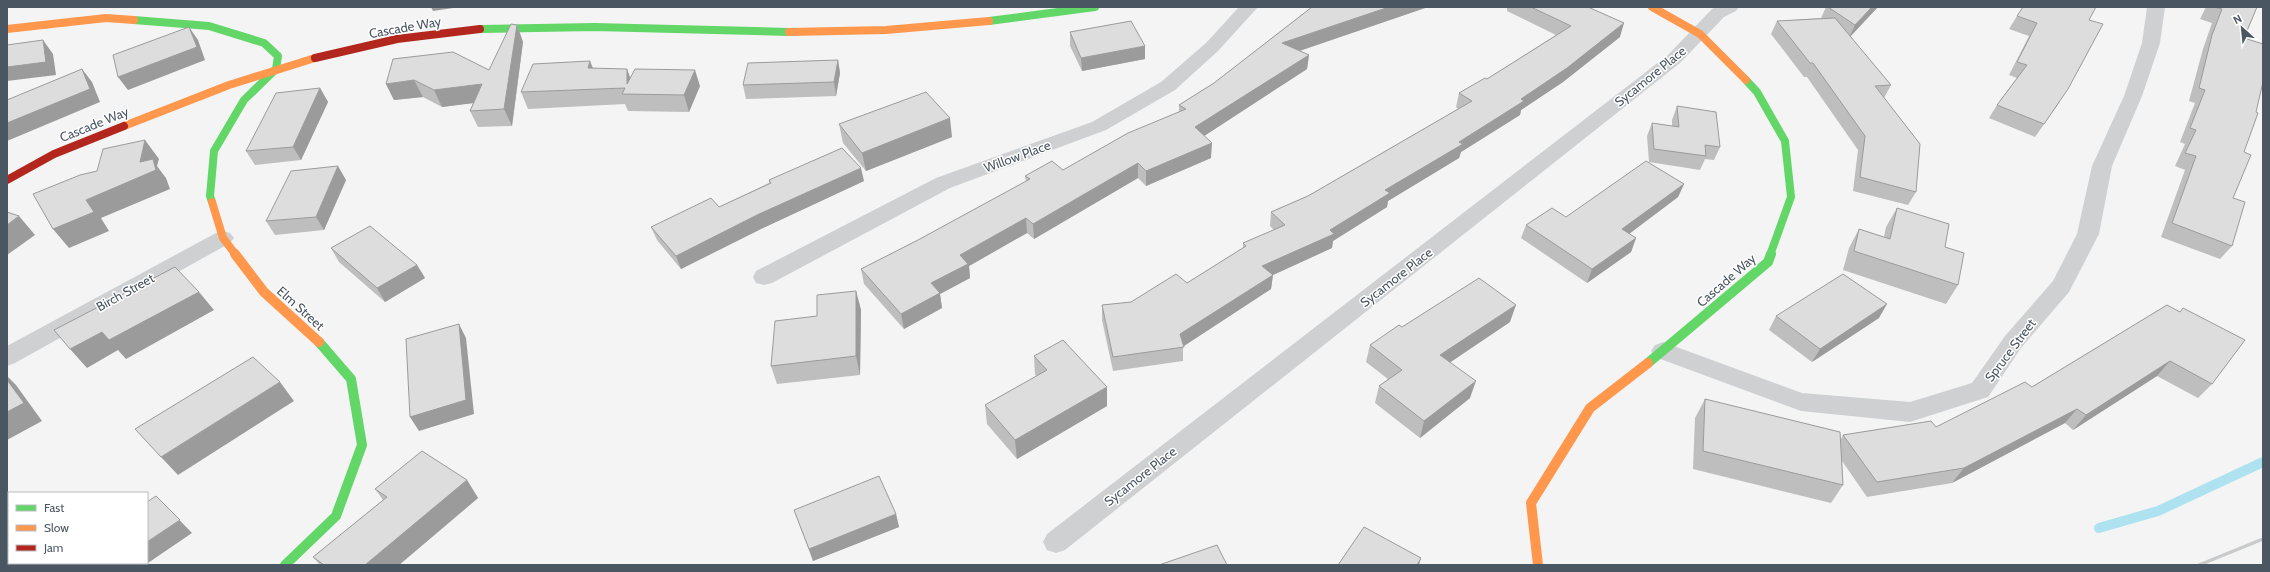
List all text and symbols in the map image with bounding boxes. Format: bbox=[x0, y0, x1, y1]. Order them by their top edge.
north arrow bbox=[2222, 8, 2262, 48]
text: N bbox=[2231, 11, 2244, 27]
street label: Cascade Way bbox=[368, 13, 443, 41]
street label: Sycamore Place bbox=[1611, 42, 1689, 110]
street label: Cascade Way bbox=[57, 103, 131, 145]
street label: Willow Place bbox=[982, 136, 1053, 175]
street label: Sycamore Place bbox=[1357, 244, 1436, 310]
street label: Cascade Way bbox=[1693, 250, 1759, 310]
street label: Birch Street bbox=[93, 269, 157, 314]
street label: Elm Street bbox=[274, 283, 328, 334]
street label: Spruce Street bbox=[1981, 315, 2039, 385]
street label: Sycamore Place bbox=[1101, 443, 1180, 509]
legend bbox=[8, 492, 148, 564]
text: Fast bbox=[44, 500, 64, 515]
text: Slow bbox=[44, 520, 69, 535]
text: Jam bbox=[43, 540, 63, 555]

